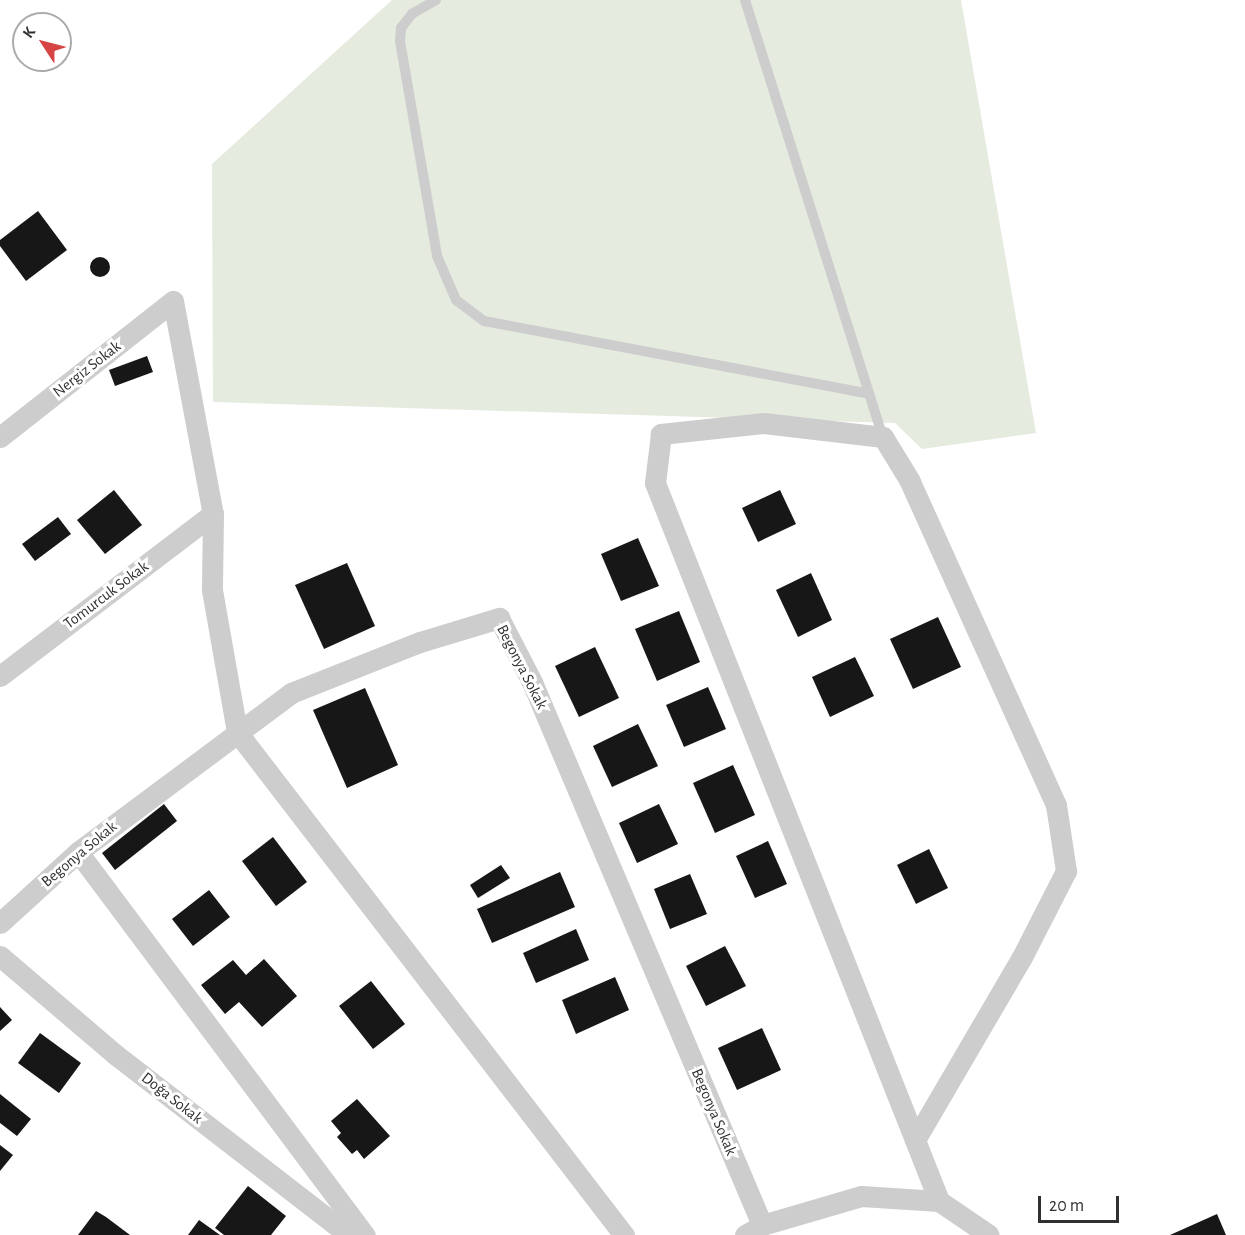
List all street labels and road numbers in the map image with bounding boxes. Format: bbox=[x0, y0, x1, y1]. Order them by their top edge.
street label: Nergiz Sokak bbox=[49, 337, 125, 401]
street label: Tomurcuk Sokak bbox=[60, 557, 152, 633]
street label: Begonya Sokak bbox=[492, 621, 552, 713]
street label: Begonya Sokak bbox=[37, 817, 121, 891]
street label: Begonya Sokak bbox=[687, 1066, 741, 1158]
street label: Doğa Sokak bbox=[138, 1068, 206, 1128]

